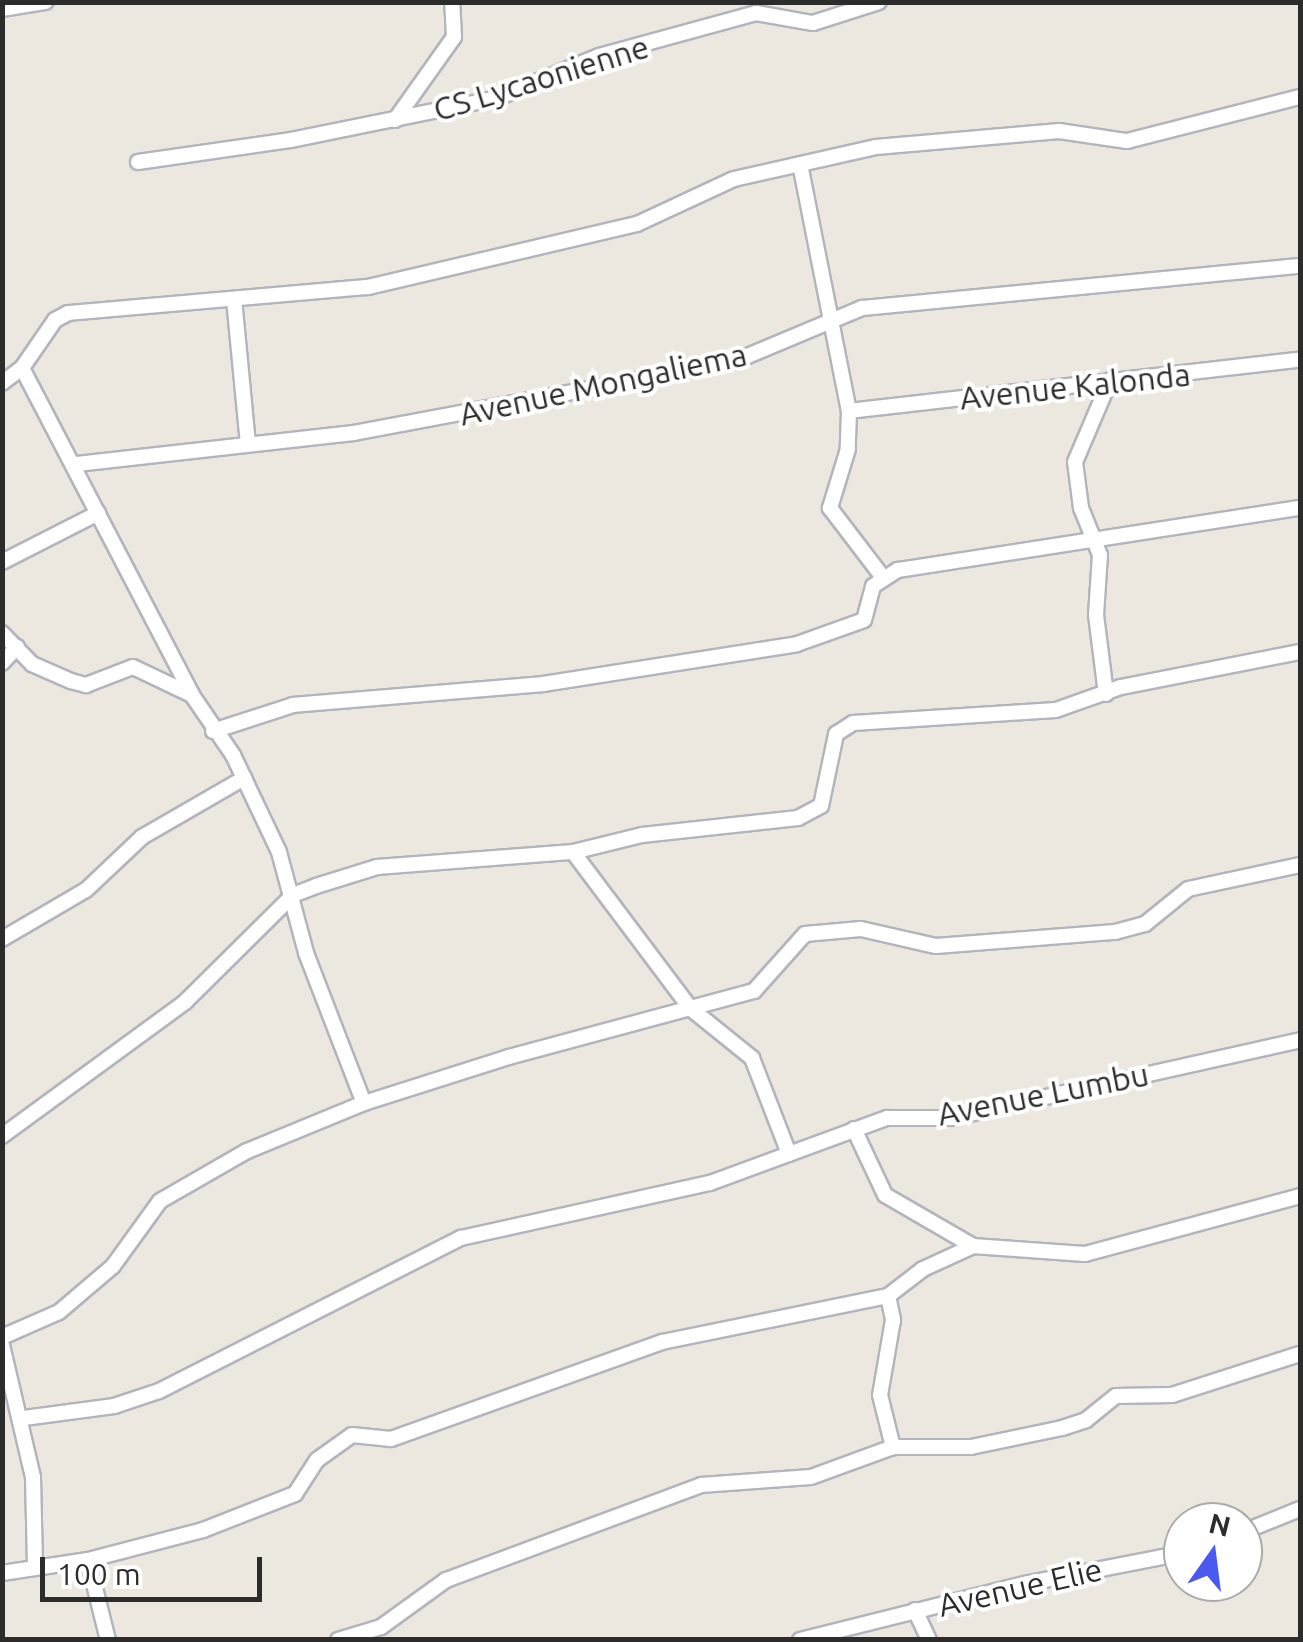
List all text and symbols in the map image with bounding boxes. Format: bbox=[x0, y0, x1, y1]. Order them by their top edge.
street label: CS Lycaonienne bbox=[429, 27, 653, 129]
street label: Avenue Mongaliema bbox=[456, 335, 750, 433]
street label: Avenue Kalonda bbox=[958, 355, 1192, 417]
street label: Avenue Lumbu bbox=[934, 1055, 1152, 1133]
north arrow bbox=[1163, 1502, 1263, 1602]
text: N bbox=[1206, 1507, 1234, 1542]
scale bar bbox=[45, 1537, 268, 1599]
street label: Avenue Elie bbox=[934, 1550, 1106, 1624]
text: 100 m bbox=[57, 1557, 141, 1591]

